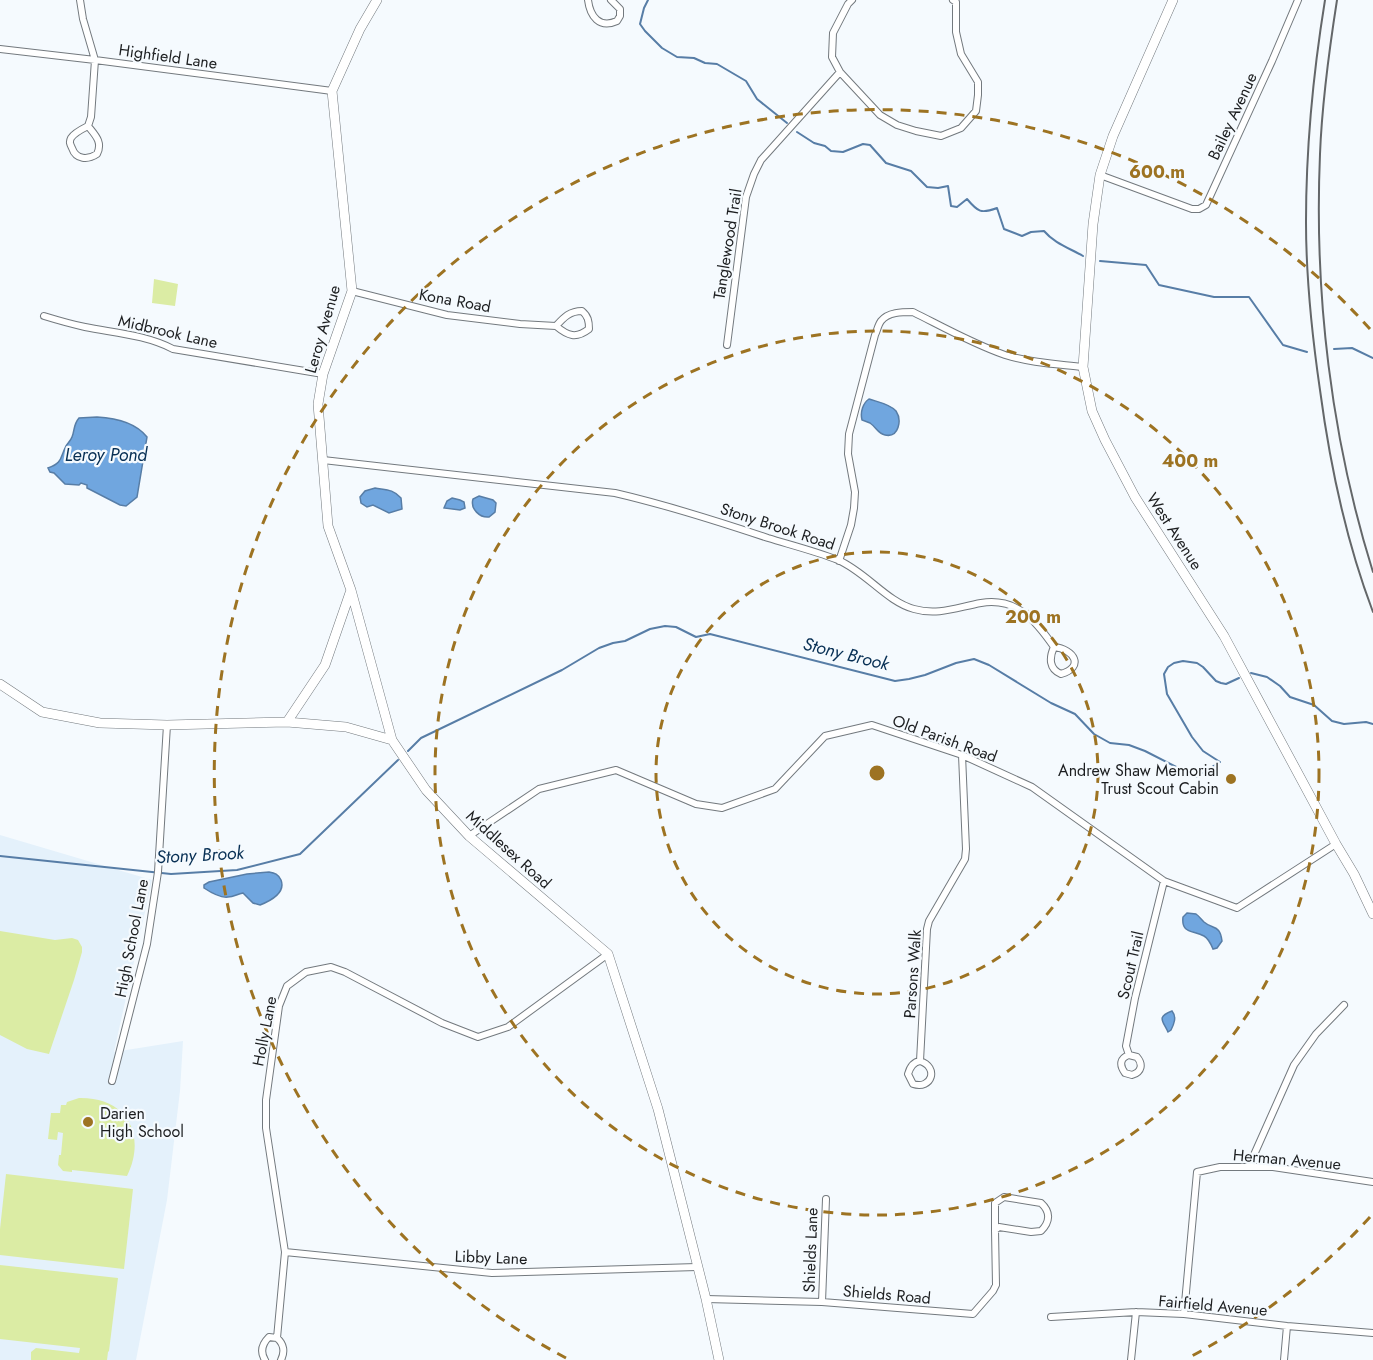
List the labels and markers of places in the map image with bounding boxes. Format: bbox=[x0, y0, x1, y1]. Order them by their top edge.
place label: Andrew Shaw Memorial Trust Scout Cabin bbox=[1058, 759, 1219, 800]
centre of rings bbox=[867, 763, 887, 783]
marker: Andrew Shaw Memorial Trust Scout Cabin bbox=[1224, 772, 1238, 786]
place label: Darien High School bbox=[100, 1102, 184, 1143]
marker: Darien High School bbox=[81, 1115, 95, 1129]

